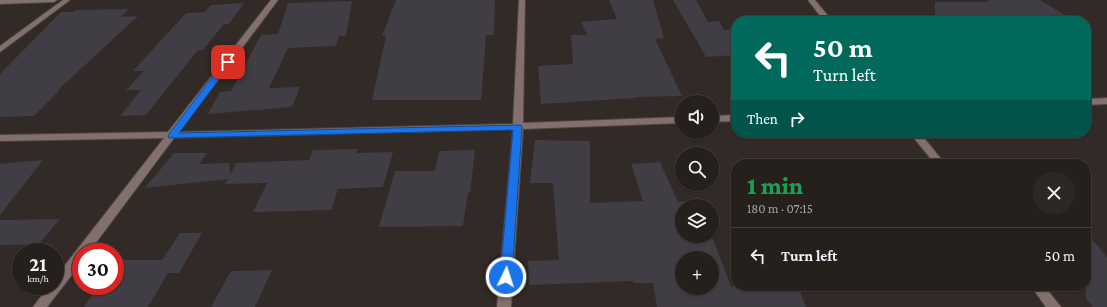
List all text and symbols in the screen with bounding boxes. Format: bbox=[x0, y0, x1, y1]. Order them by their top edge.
icon: left bbox=[747, 32, 799, 84]
text: 50 m bbox=[813, 32, 873, 63]
pin bbox=[211, 45, 245, 79]
icon: arrive bbox=[217, 51, 239, 73]
text: Turn left bbox=[813, 65, 876, 85]
map controls bbox=[675, 95, 719, 295]
button: sound bbox=[675, 95, 719, 139]
icon: right bbox=[786, 108, 808, 130]
text: Then bbox=[747, 111, 778, 127]
button: search bbox=[675, 147, 719, 191]
text: 1 min bbox=[747, 172, 803, 199]
button: close bbox=[1033, 172, 1075, 214]
button: layers bbox=[675, 199, 719, 243]
text: 180 m · 07:15 bbox=[747, 201, 813, 216]
speed limit sign: 30 bbox=[72, 243, 124, 295]
icon: left bbox=[747, 245, 769, 267]
text: Turn left bbox=[781, 248, 837, 264]
text: 50 m bbox=[1045, 248, 1075, 264]
button: + bbox=[675, 251, 719, 295]
text: 21 bbox=[29, 253, 47, 275]
position arrow bbox=[485, 256, 527, 298]
text: km/h bbox=[27, 273, 49, 284]

